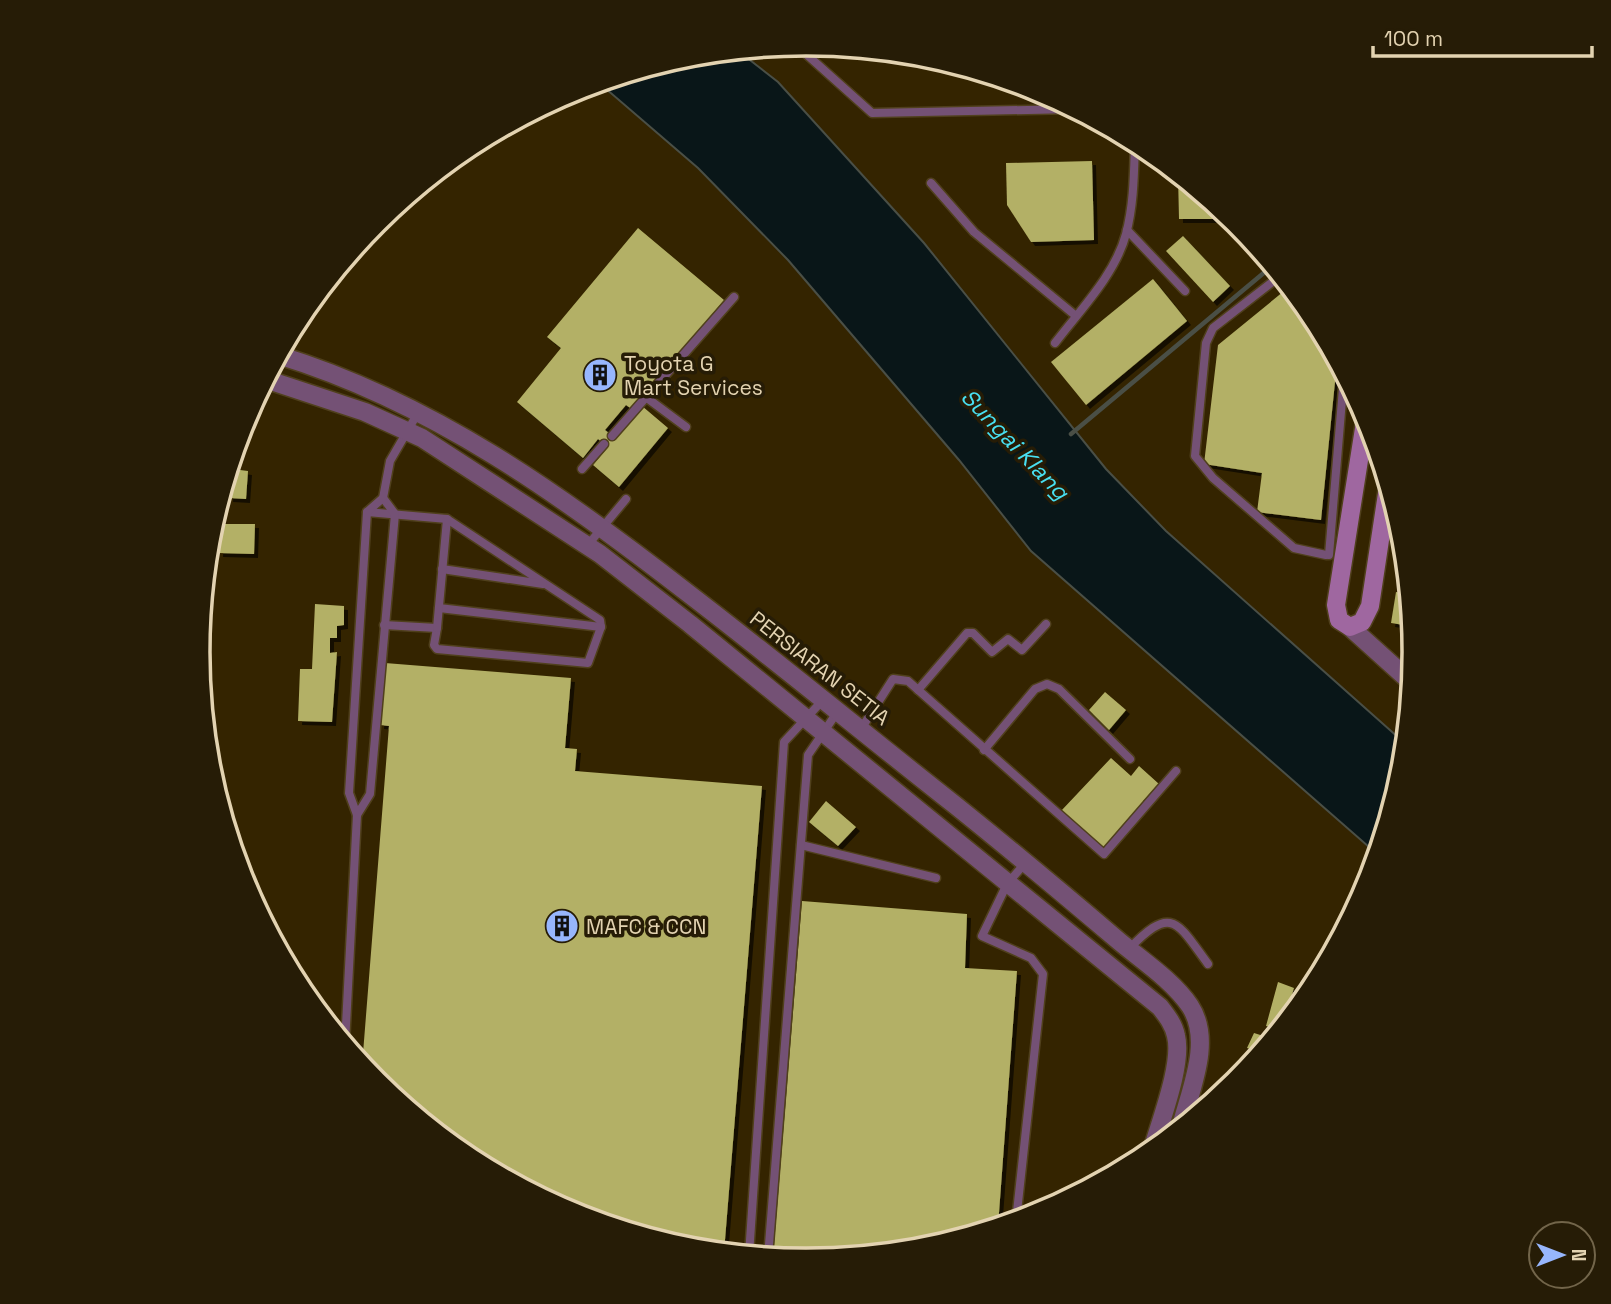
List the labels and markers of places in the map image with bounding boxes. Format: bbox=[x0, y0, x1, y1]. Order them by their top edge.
place label: Toyota G Mart Services bbox=[624, 350, 763, 401]
building icon: Toyota G Mart Services bbox=[581, 356, 619, 394]
building icon: MAFC & CCN bbox=[543, 907, 581, 945]
place label: MAFC & CCN bbox=[586, 913, 706, 940]

